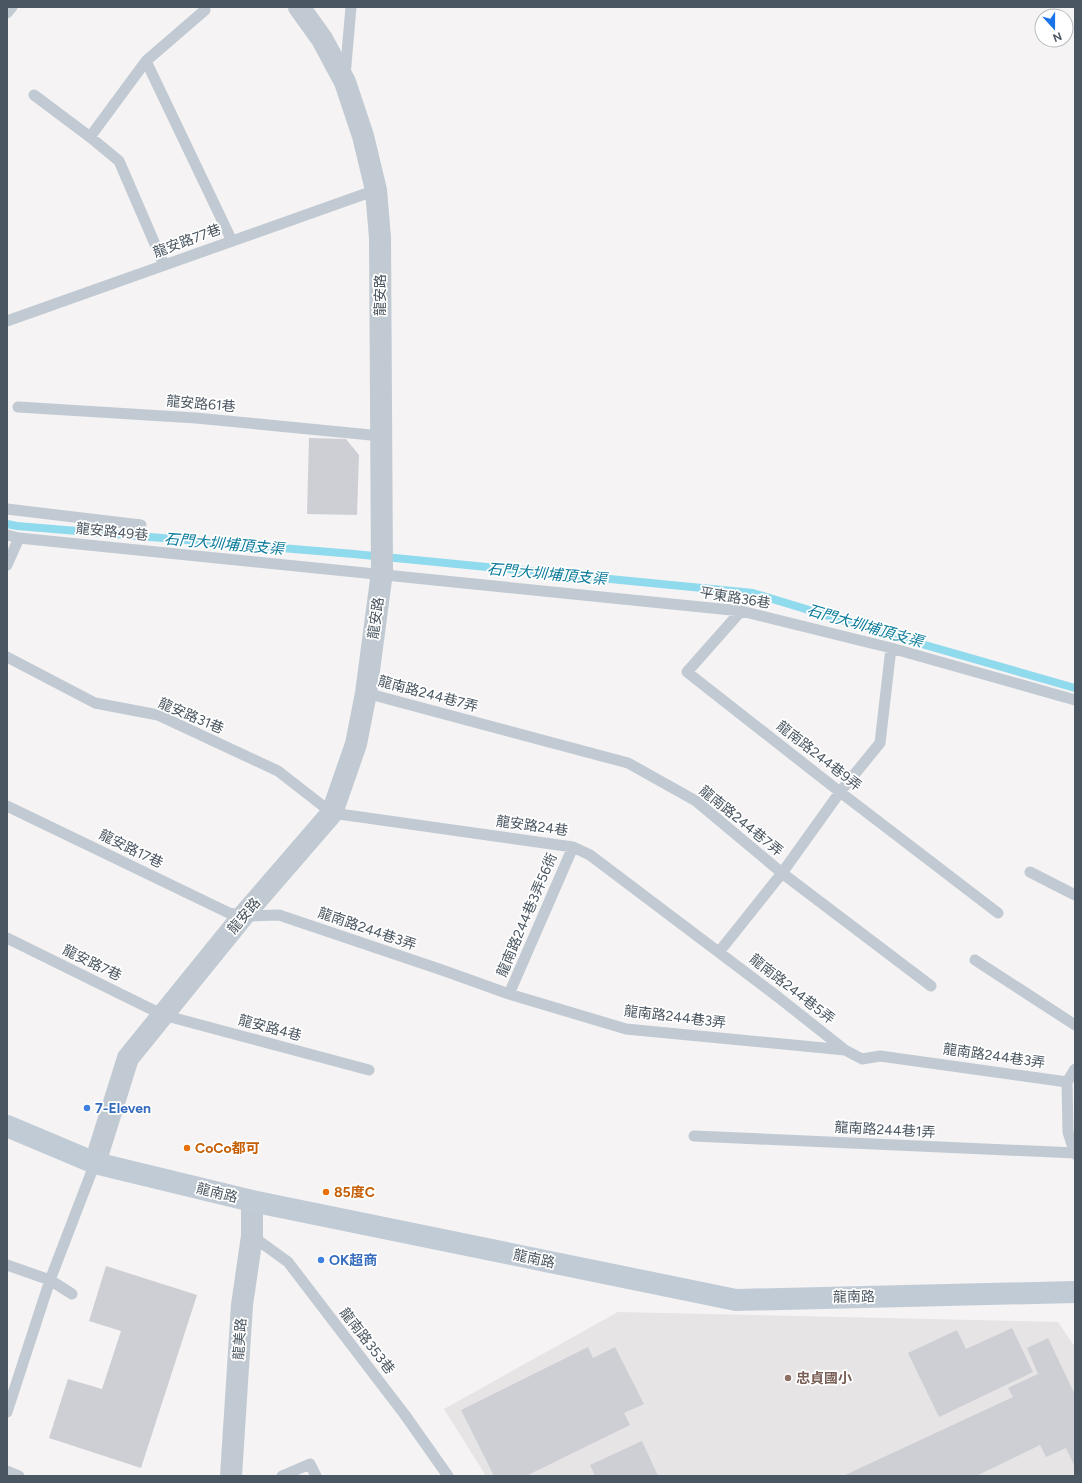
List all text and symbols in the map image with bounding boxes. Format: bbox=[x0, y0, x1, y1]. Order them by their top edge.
north arrow bbox=[1034, 8, 1074, 48]
text: N bbox=[1051, 29, 1064, 44]
street label: 龍安路77巷 bbox=[151, 221, 223, 261]
street label: 龍安路 bbox=[372, 274, 389, 316]
street label: 龍安路61巷 bbox=[166, 392, 236, 416]
street label: 龍安路49巷 bbox=[75, 520, 149, 544]
water label: 石門大圳埔頂支渠 bbox=[163, 530, 287, 558]
water label: 石門大圳埔頂支渠 bbox=[486, 560, 610, 588]
street label: 平東路36巷 bbox=[698, 584, 772, 612]
street label: 龍安路 bbox=[365, 596, 387, 640]
water label: 石門大圳埔頂支渠 bbox=[805, 601, 927, 652]
street label: 龍南路244巷7弄 bbox=[376, 672, 480, 716]
street label: 龍安路31巷 bbox=[156, 695, 226, 737]
street label: 龍南路244巷9弄 bbox=[773, 718, 865, 794]
street label: 龍南路244巷7弄 bbox=[696, 782, 786, 860]
street label: 龍安路24巷 bbox=[495, 813, 569, 839]
street label: 龍安路17巷 bbox=[96, 826, 166, 872]
street label: 龍南路244巷3弄56衖 bbox=[493, 851, 561, 979]
street label: 龍安路 bbox=[224, 894, 264, 938]
street label: 龍南路244巷3弄 bbox=[316, 904, 418, 954]
street label: 龍安路7巷 bbox=[60, 941, 124, 985]
street label: 龍南路244巷5弄 bbox=[746, 951, 838, 1027]
street label: 龍南路244巷3弄 bbox=[623, 1002, 727, 1032]
street label: 龍安路4巷 bbox=[237, 1011, 303, 1045]
street label: 龍南路244巷3弄 bbox=[942, 1040, 1046, 1072]
place label: 7-Eleven bbox=[95, 1100, 151, 1117]
marker: 7-Eleven bbox=[82, 1103, 92, 1113]
street label: 龍南路244巷1弄 bbox=[834, 1119, 936, 1141]
place label: CoCo都可 bbox=[195, 1140, 260, 1157]
marker: CoCo都可 bbox=[182, 1143, 192, 1153]
street label: 龍南路 bbox=[195, 1180, 239, 1206]
place label: 85度C bbox=[334, 1184, 375, 1201]
marker: 85度C bbox=[321, 1187, 331, 1197]
street label: 龍南路 bbox=[512, 1246, 556, 1272]
place label: OK超商 bbox=[329, 1252, 377, 1269]
marker: OK超商 bbox=[316, 1255, 326, 1265]
street label: 龍南路 bbox=[833, 1288, 875, 1306]
street label: 龍南路353巷 bbox=[336, 1305, 398, 1377]
street label: 龍美路 bbox=[230, 1317, 250, 1361]
place label: 忠貞國小 bbox=[796, 1370, 852, 1387]
marker: 忠貞國小 bbox=[783, 1373, 793, 1383]

